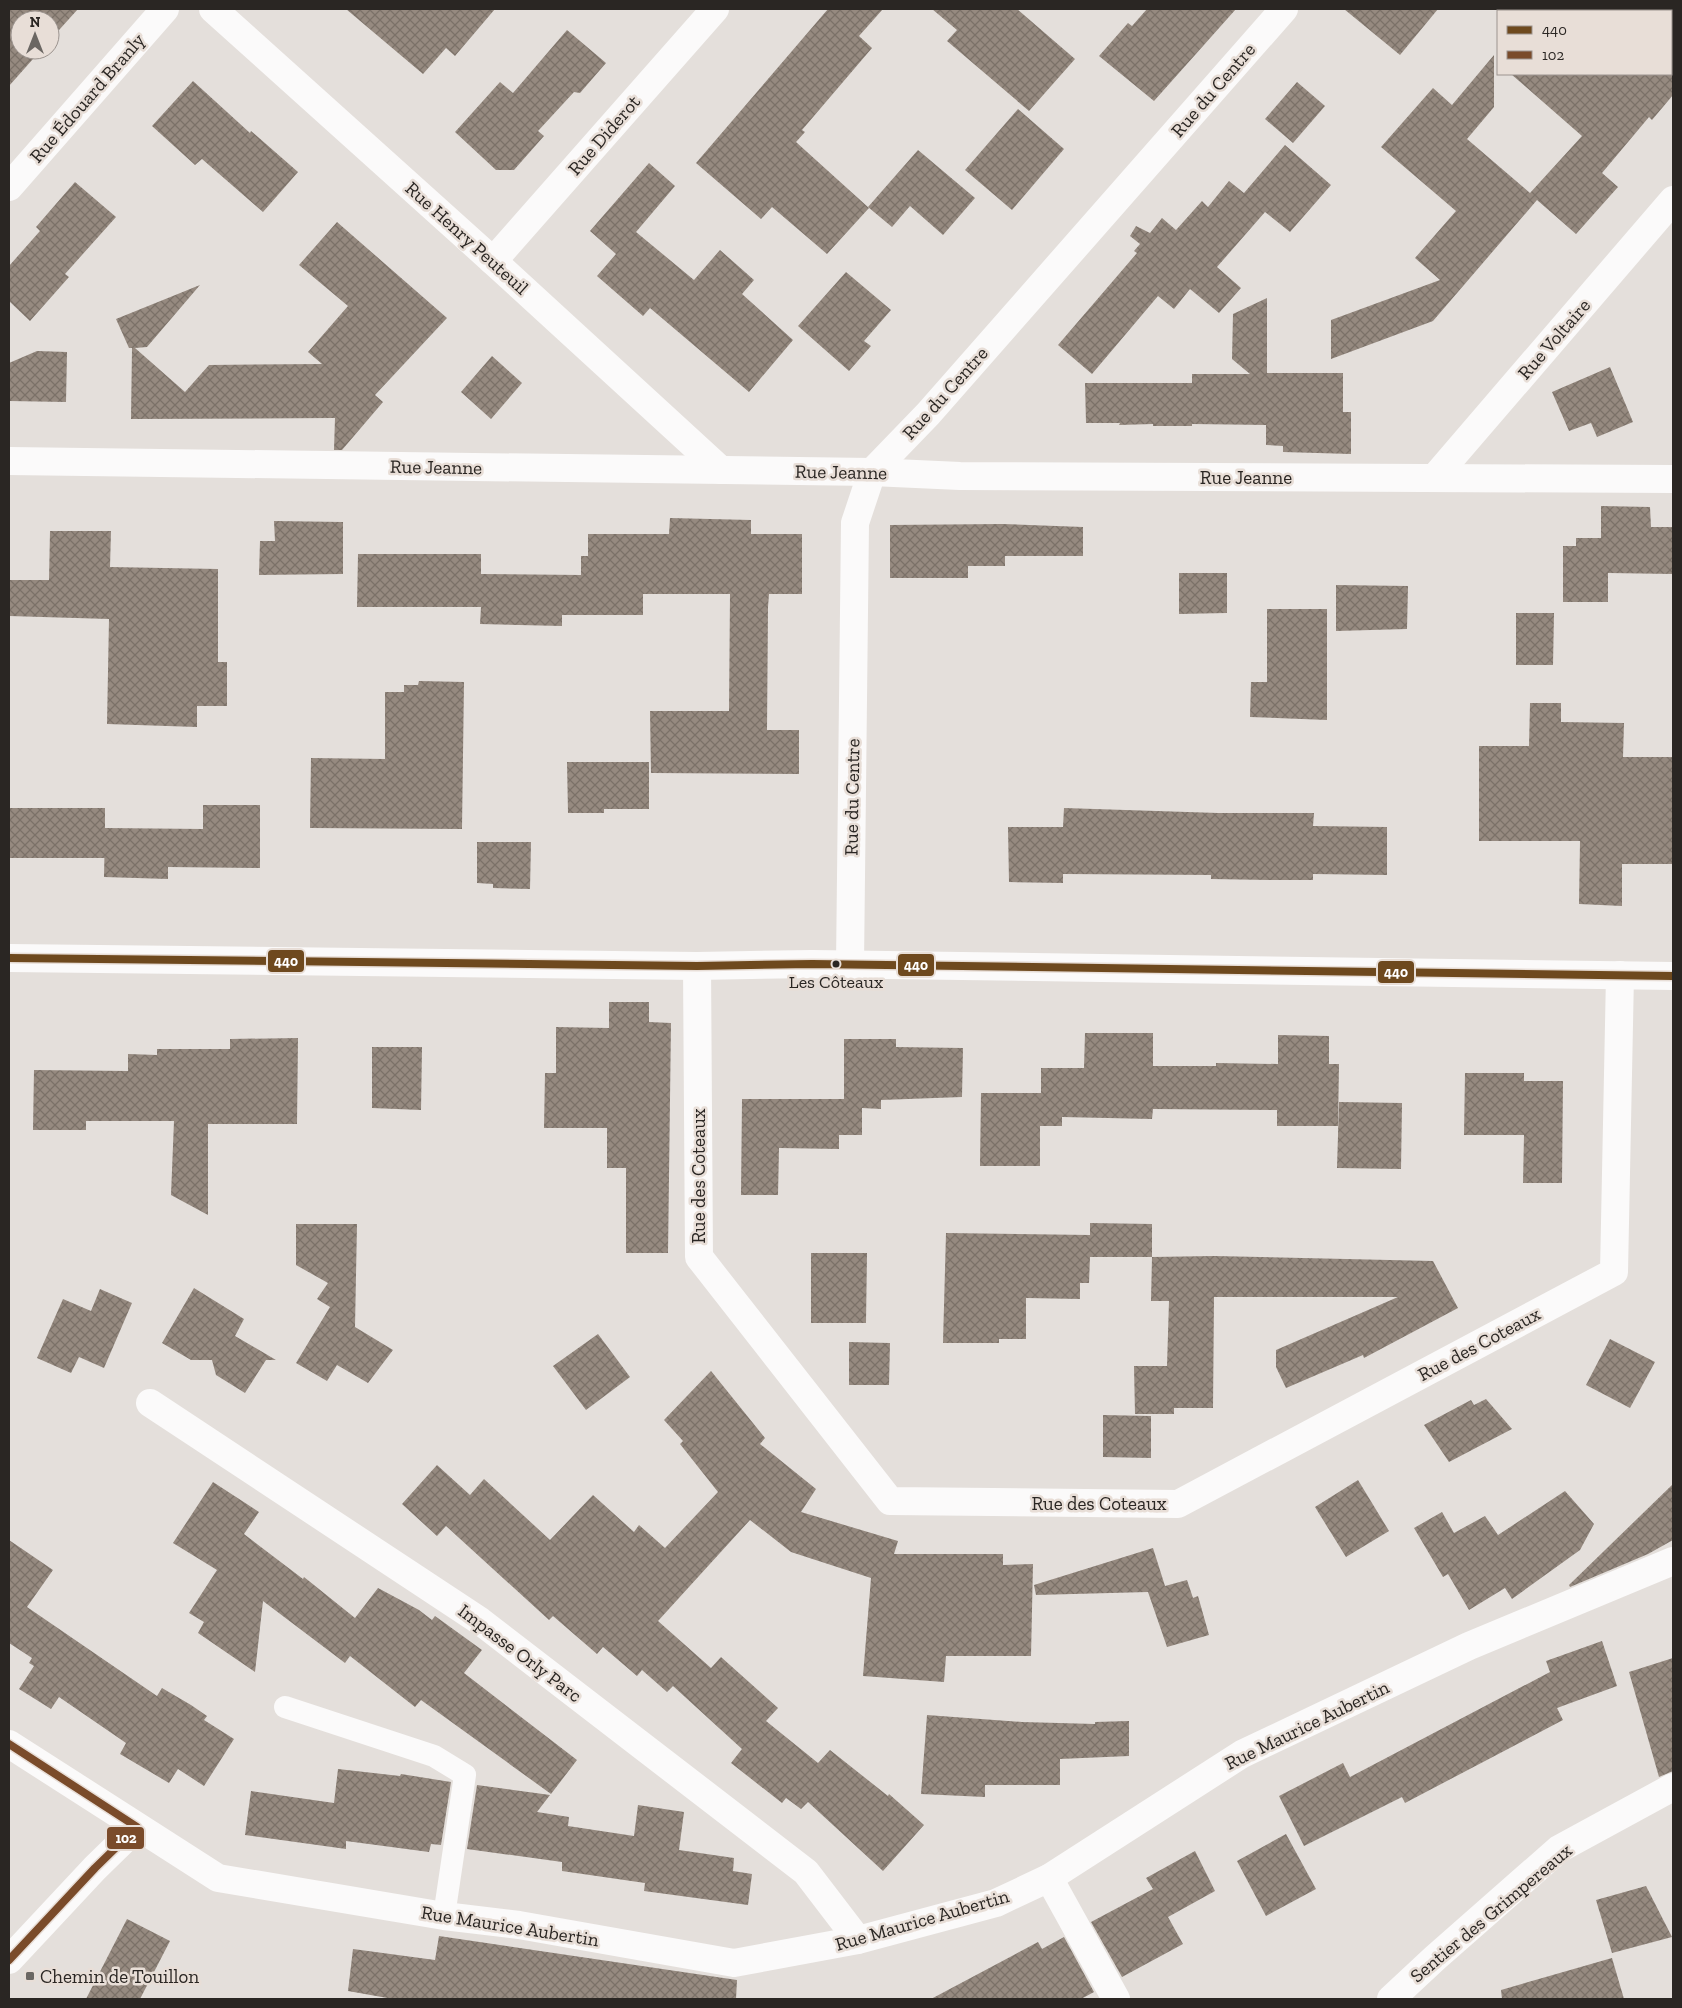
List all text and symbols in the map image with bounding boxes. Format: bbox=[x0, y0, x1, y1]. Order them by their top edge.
north arrow bbox=[10, 10, 60, 60]
legend bbox=[1497, 10, 1672, 75]
text: N bbox=[30, 14, 41, 31]
text: 440 bbox=[1542, 21, 1567, 39]
street label: Rue Édouard Branly bbox=[25, 29, 150, 167]
street label: Rue du Centre bbox=[1166, 38, 1260, 142]
text: 102 bbox=[1542, 46, 1564, 64]
street label: Rue Diderot bbox=[563, 90, 645, 180]
street label: Rue Henry Peuteuil bbox=[401, 177, 533, 299]
street label: Rue Voltaire bbox=[1513, 294, 1595, 384]
street label: Rue du Centre bbox=[897, 342, 993, 444]
street label: Rue Jeanne bbox=[390, 455, 482, 479]
street label: Rue Jeanne bbox=[795, 460, 887, 484]
street label: Rue Jeanne bbox=[1200, 466, 1292, 489]
street label: Rue du Centre bbox=[839, 738, 865, 856]
line badge: 440 bbox=[267, 949, 305, 973]
text: 440 bbox=[274, 953, 298, 970]
line badge: 440 bbox=[897, 953, 935, 977]
text: 440 bbox=[904, 957, 928, 974]
marker: Les Côteaux bbox=[831, 959, 841, 969]
line badge: 440 bbox=[1377, 960, 1415, 984]
text: 440 bbox=[1384, 964, 1408, 981]
place label: Les Côteaux bbox=[789, 971, 883, 993]
street label: Rue des Coteaux bbox=[687, 1108, 710, 1244]
street label: Rue des Coteaux bbox=[1414, 1302, 1544, 1386]
street label: Rue des Coteaux bbox=[1031, 1492, 1167, 1515]
street label: Impasse Orly Parc bbox=[454, 1599, 587, 1707]
street label: Rue Maurice Aubertin bbox=[1221, 1675, 1393, 1775]
line badge: 102 bbox=[106, 1826, 145, 1850]
text: 102 bbox=[115, 1830, 137, 1847]
street label: Sentier des Grimpereaux bbox=[1405, 1838, 1577, 1987]
street label: Rue Maurice Aubertin bbox=[832, 1884, 1012, 1956]
street label: Rue Maurice Aubertin bbox=[419, 1901, 601, 1951]
place label: Chemin de Touillon bbox=[40, 1965, 199, 1988]
marker: Chemin de Touillon bbox=[24, 1970, 36, 1982]

